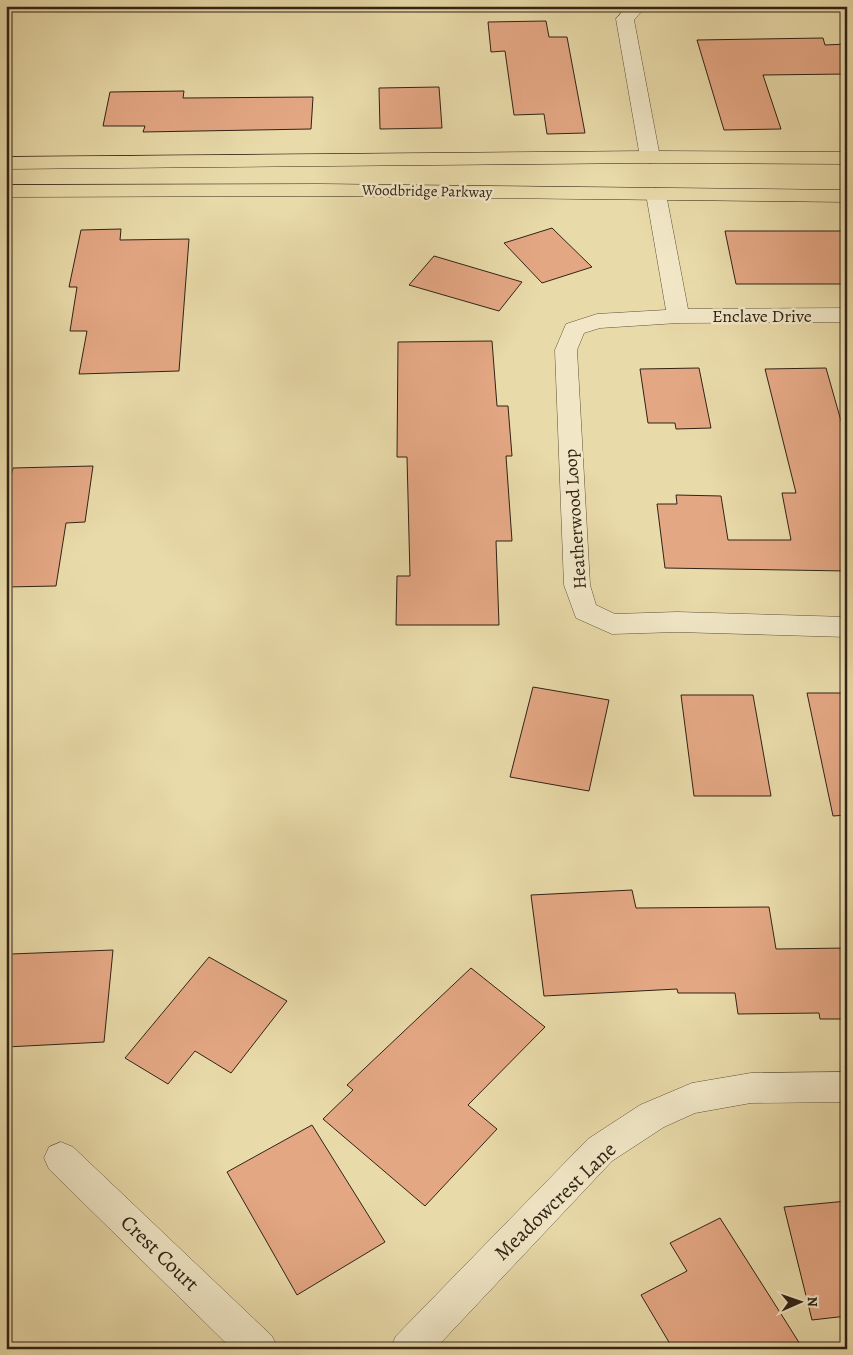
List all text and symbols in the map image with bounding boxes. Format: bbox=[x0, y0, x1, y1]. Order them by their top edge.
street label: Woodbridge Parkway bbox=[361, 180, 493, 202]
street label: Enclave Drive bbox=[712, 304, 812, 328]
street label: Heatherwood Loop bbox=[558, 448, 592, 590]
street label: Meadowcrest Lane bbox=[488, 1136, 622, 1266]
street label: Crest Court bbox=[115, 1209, 205, 1298]
north arrow bbox=[776, 1278, 826, 1328]
text: N bbox=[803, 1296, 822, 1307]

